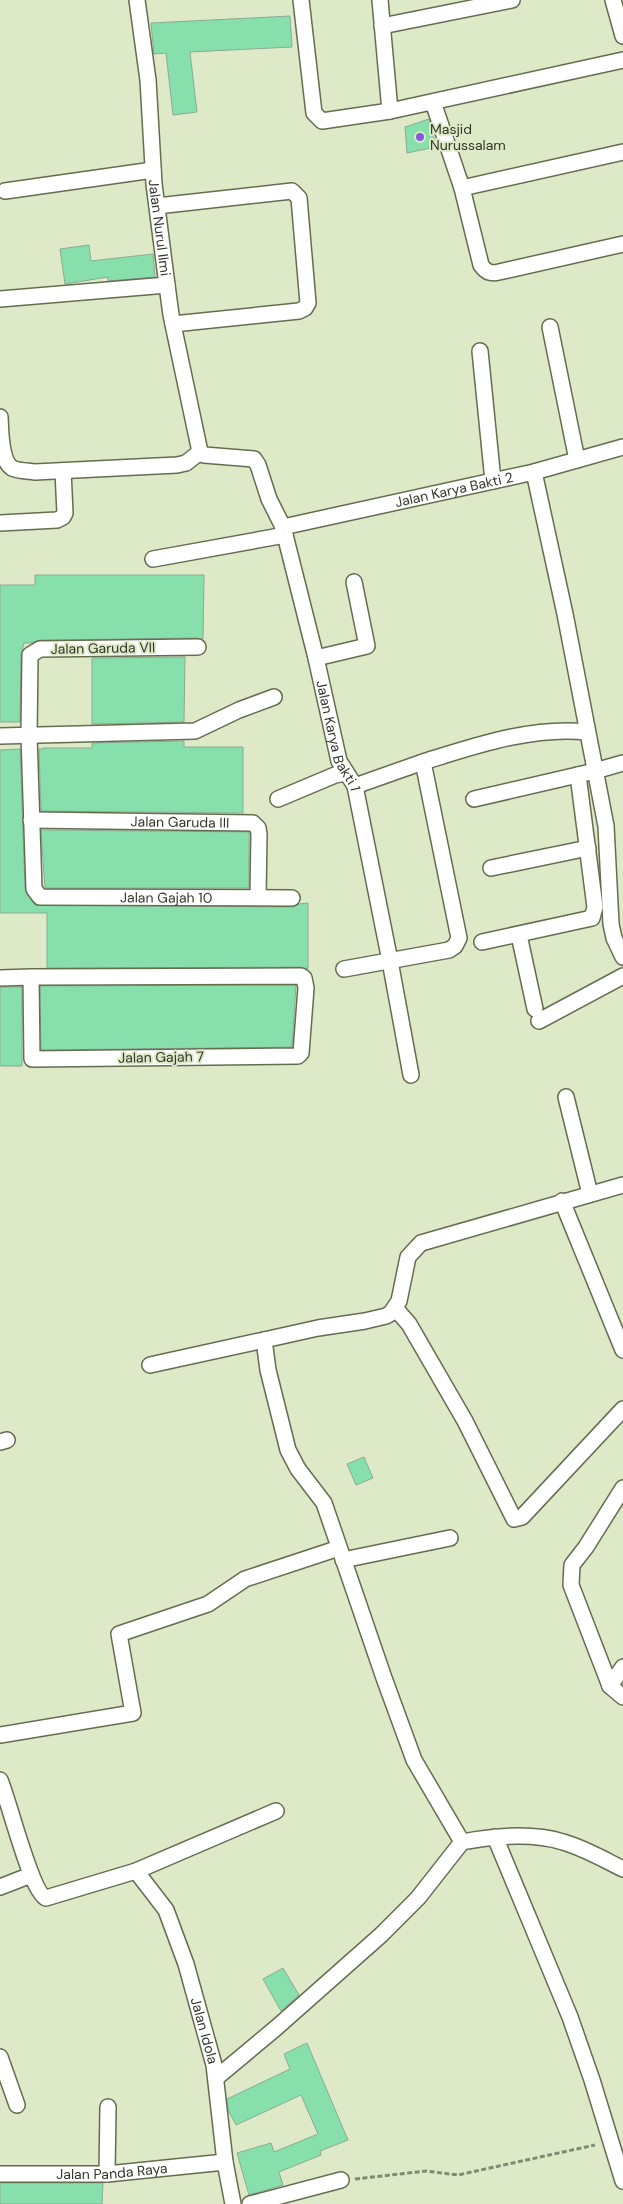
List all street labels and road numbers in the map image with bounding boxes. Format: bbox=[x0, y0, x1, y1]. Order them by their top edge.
street label: Jalan Nurul Ilmi bbox=[145, 179, 175, 277]
street label: Jalan Karya Bakti 2 bbox=[393, 468, 515, 511]
street label: Jalan Garuda VII bbox=[51, 638, 155, 658]
street label: Jalan Karya Bakti 1 bbox=[312, 679, 365, 792]
street label: Jalan Garuda III bbox=[131, 812, 229, 832]
street label: Jalan Gajah 10 bbox=[120, 888, 212, 907]
street label: Jalan Gajah 7 bbox=[118, 1047, 204, 1067]
street label: Jalan Idola bbox=[187, 1995, 222, 2066]
street label: Jalan Panda Raya bbox=[56, 2159, 168, 2183]

